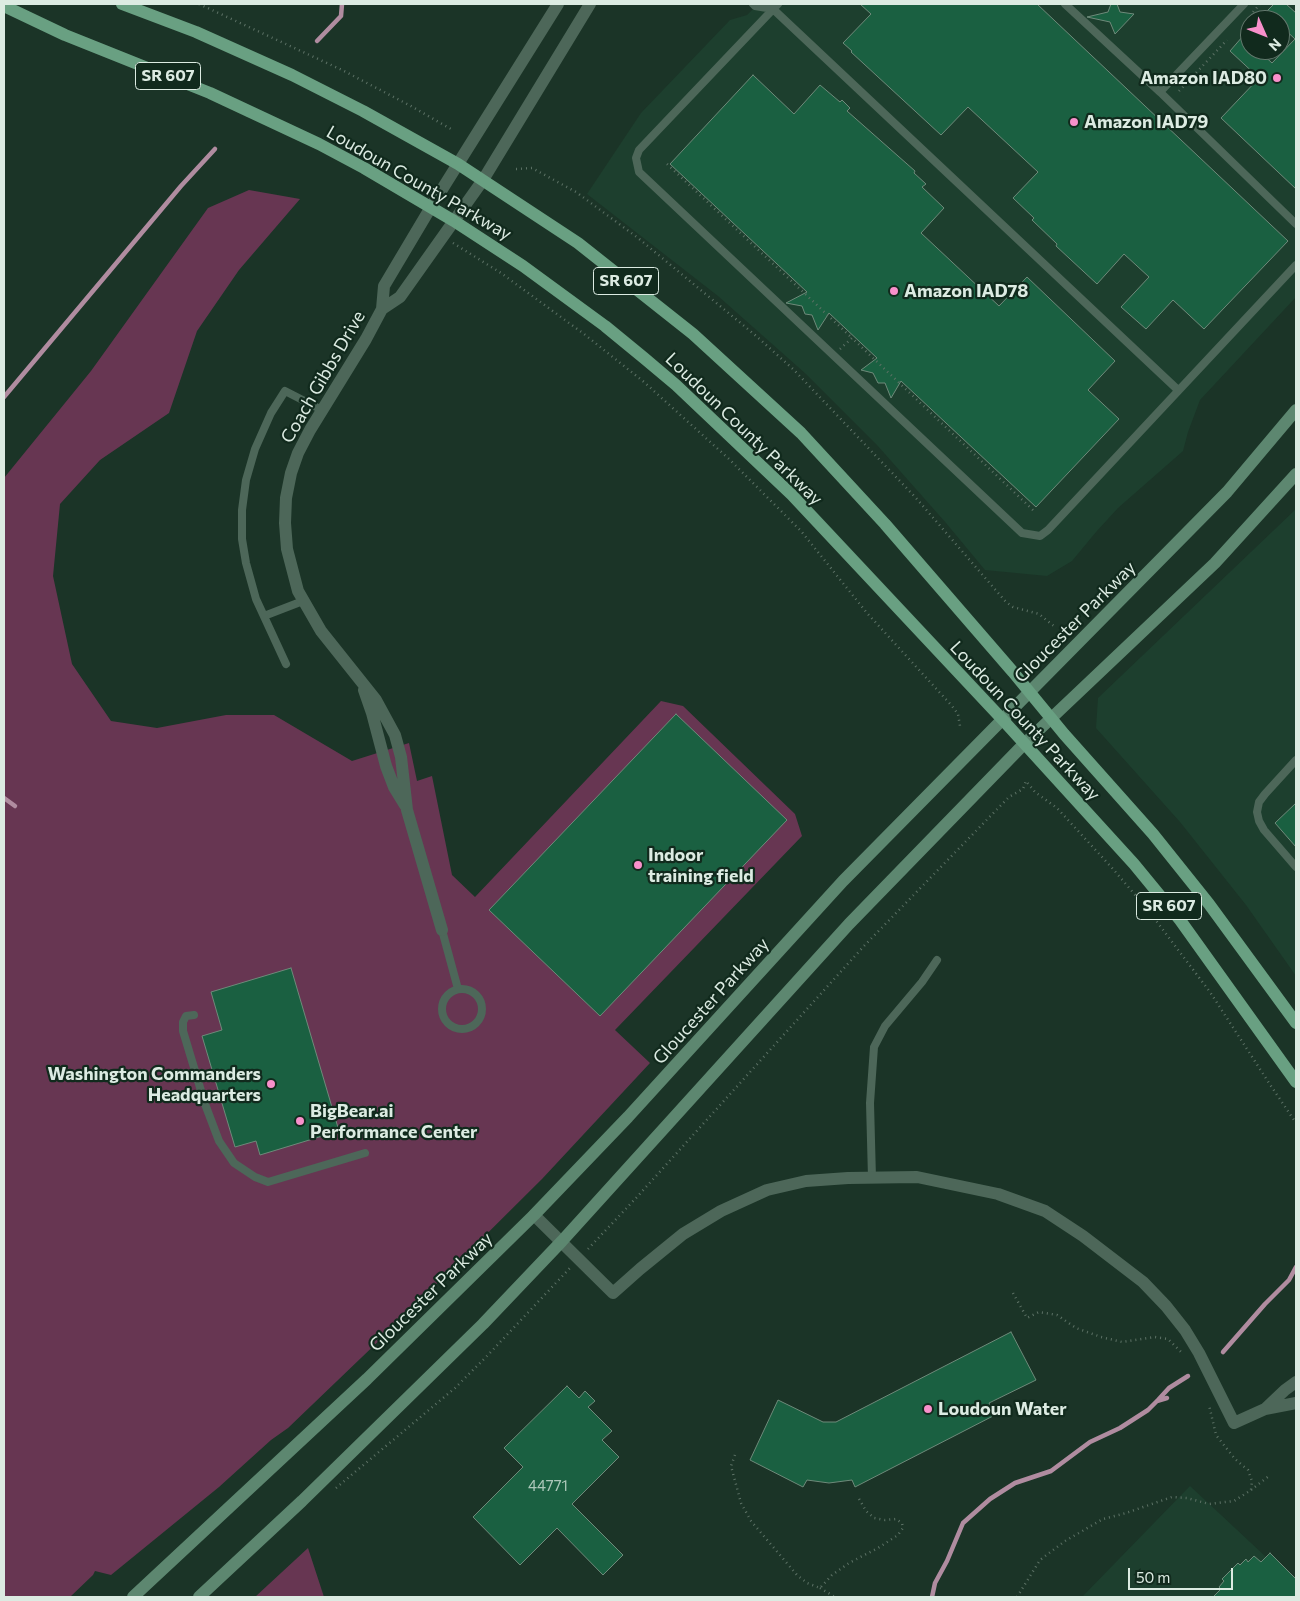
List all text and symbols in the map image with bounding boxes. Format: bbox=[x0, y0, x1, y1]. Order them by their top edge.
north arrow bbox=[1240, 10, 1290, 60]
text: N bbox=[1266, 35, 1285, 55]
road number: SR 607 bbox=[136, 62, 200, 90]
place label: Amazon IAD80 bbox=[1140, 67, 1267, 89]
marker: Amazon IAD80 bbox=[1271, 72, 1283, 84]
place label: Amazon IAD79 bbox=[1084, 111, 1208, 133]
marker: Amazon IAD79 bbox=[1068, 116, 1080, 128]
street label: Loudoun County Parkway bbox=[323, 121, 515, 245]
road number: SR 607 bbox=[594, 268, 658, 294]
place label: Amazon IAD78 bbox=[904, 280, 1028, 302]
marker: Amazon IAD78 bbox=[888, 285, 900, 297]
street label: Coach Gibbs Drive bbox=[276, 307, 370, 447]
street label: Loudoun County Parkway bbox=[661, 348, 827, 510]
street label: Gloucester Parkway bbox=[1010, 557, 1140, 687]
street label: Loudoun County Parkway bbox=[945, 637, 1105, 805]
place label: Indoor training field bbox=[648, 844, 754, 886]
marker: Indoor training field bbox=[632, 859, 644, 871]
road number: SR 607 bbox=[1136, 892, 1202, 919]
street label: Gloucester Parkway bbox=[648, 933, 774, 1069]
place label: Washington Commanders Headquarters bbox=[47, 1063, 261, 1106]
marker: Washington Commanders Headquarters bbox=[265, 1078, 277, 1090]
place label: BigBear.ai Performance Center bbox=[310, 1100, 477, 1142]
marker: BigBear.ai Performance Center bbox=[294, 1115, 306, 1127]
street label: Gloucester Parkway bbox=[365, 1228, 497, 1356]
place label: Loudoun Water bbox=[938, 1398, 1067, 1420]
marker: Loudoun Water bbox=[922, 1403, 934, 1415]
house number: 44771 bbox=[528, 1477, 568, 1495]
scale bar bbox=[1130, 1558, 1235, 1590]
text: 50 m bbox=[1136, 1568, 1170, 1586]

